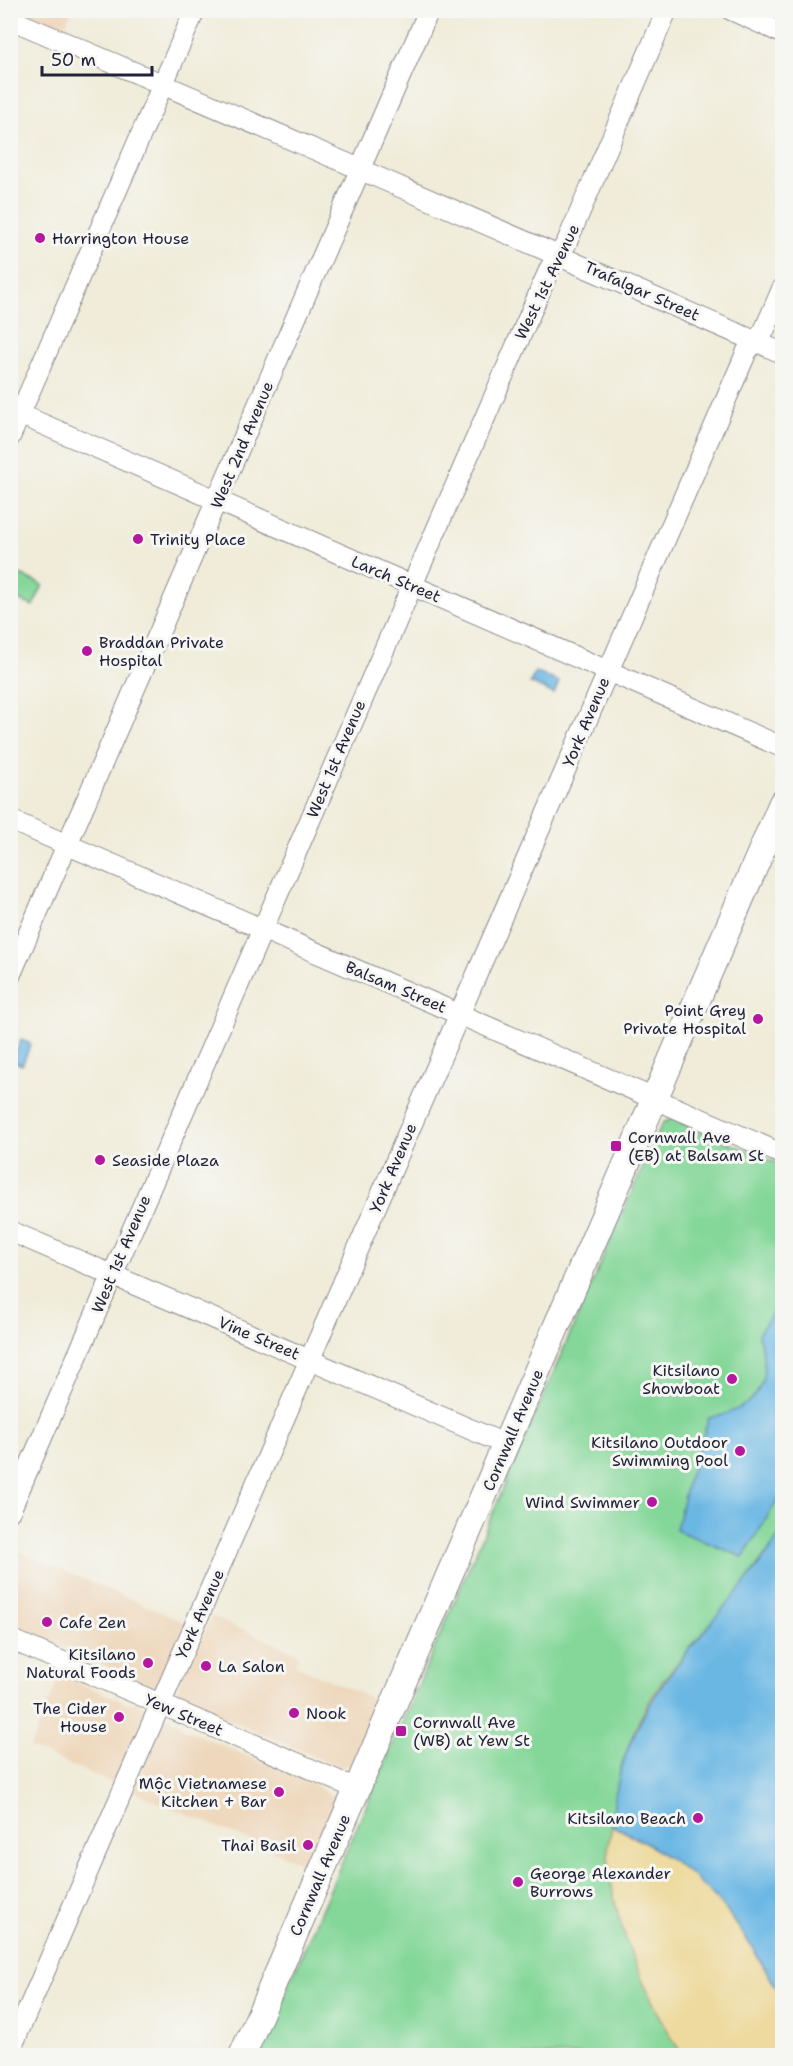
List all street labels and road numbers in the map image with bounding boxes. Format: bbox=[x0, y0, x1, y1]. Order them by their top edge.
street label: West 1st Avenue bbox=[510, 221, 584, 343]
street label: Trafalgar Street bbox=[581, 256, 703, 326]
street label: West 2nd Avenue bbox=[206, 378, 278, 512]
street label: Larch Street bbox=[348, 551, 444, 607]
street label: York Avenue bbox=[558, 674, 614, 770]
street label: West 1st Avenue bbox=[302, 697, 370, 821]
street label: Balsam Street bbox=[342, 956, 450, 1018]
street label: York Avenue bbox=[365, 1120, 421, 1216]
street label: West 1st Avenue bbox=[87, 1192, 155, 1316]
street label: Vine Street bbox=[215, 1311, 303, 1365]
street label: Cornwall Avenue bbox=[478, 1366, 548, 1494]
street label: York Avenue bbox=[171, 1566, 229, 1662]
street label: Yew Street bbox=[142, 1689, 226, 1741]
street label: Cornwall Avenue bbox=[285, 1811, 355, 1939]

